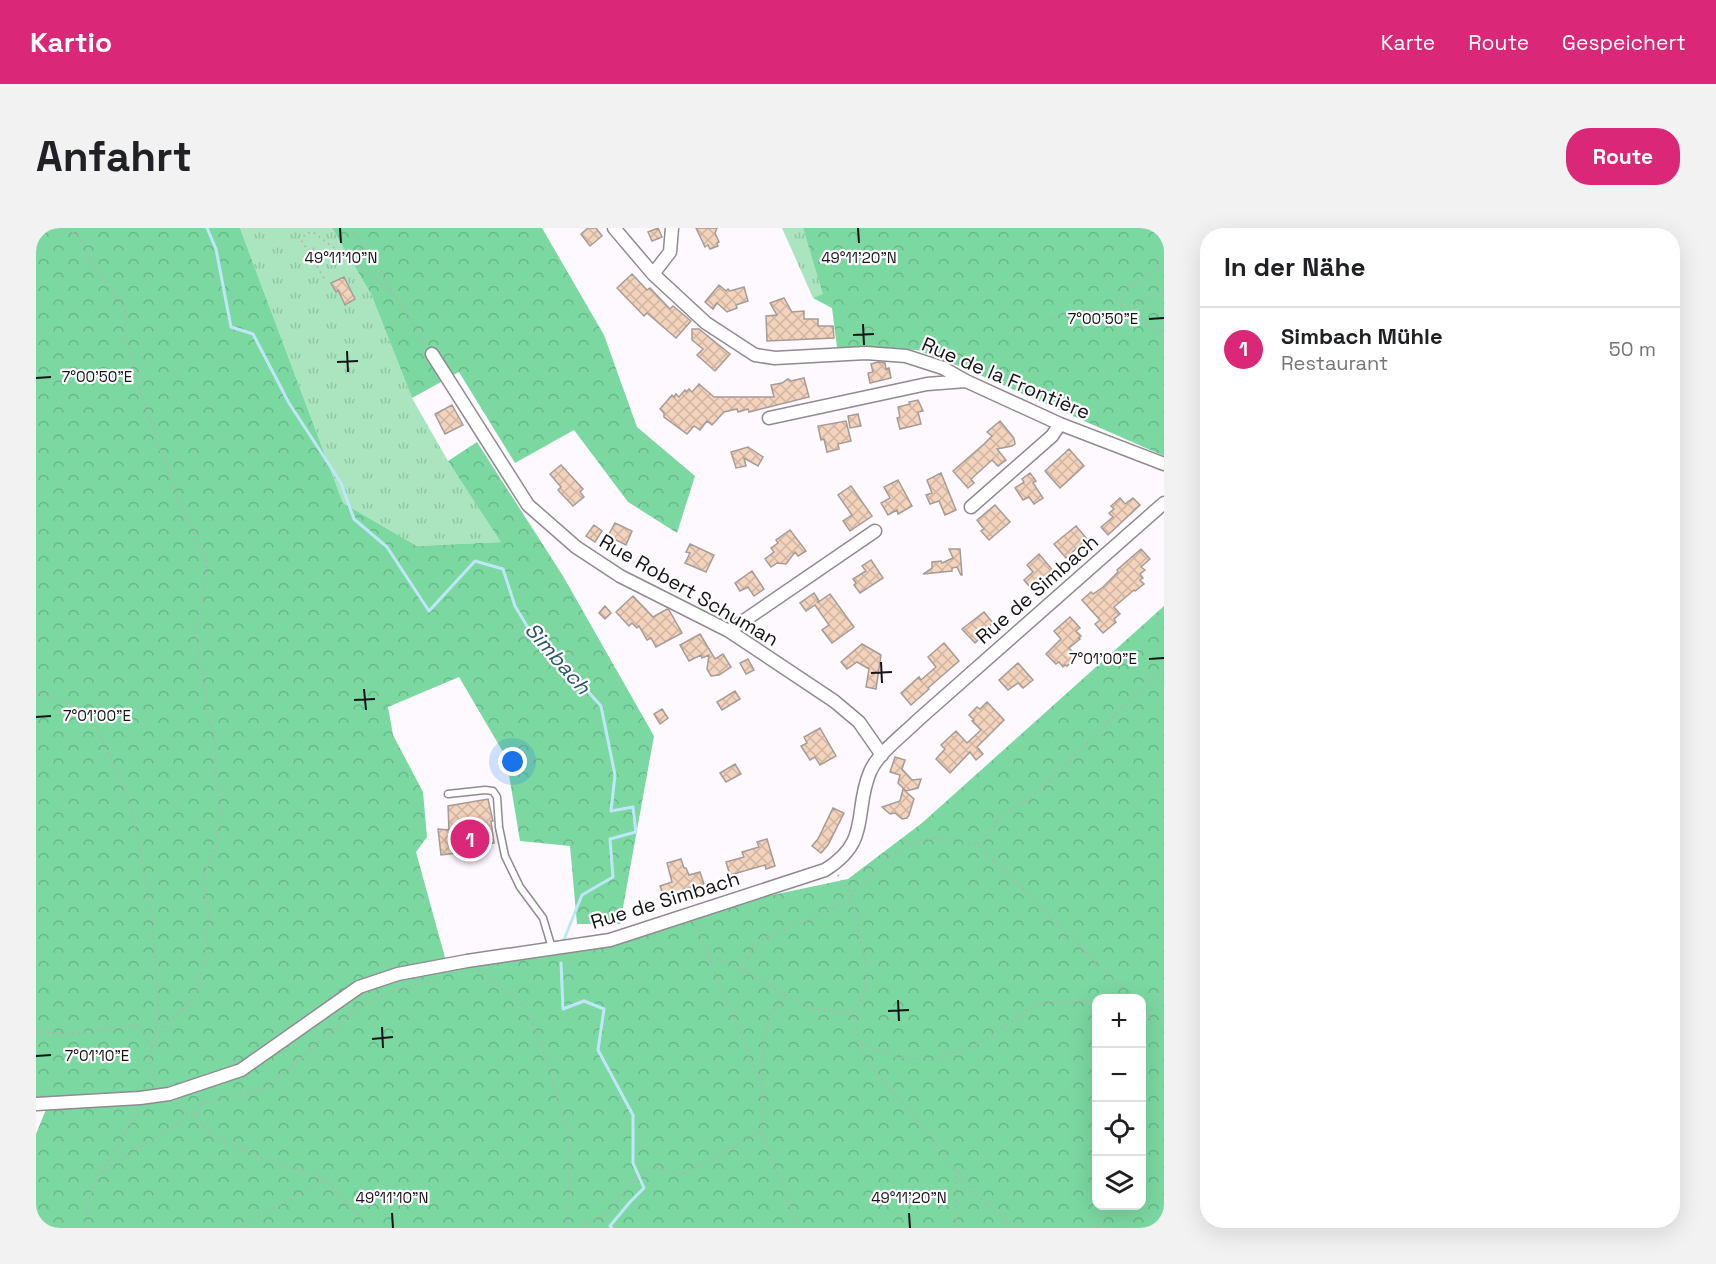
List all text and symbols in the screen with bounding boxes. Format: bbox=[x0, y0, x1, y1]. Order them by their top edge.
text: Kartio bbox=[30, 24, 112, 60]
text: Karte bbox=[1381, 29, 1435, 56]
text: Route bbox=[1468, 29, 1529, 56]
text: Gespeichert bbox=[1562, 29, 1686, 56]
button: Route bbox=[1566, 128, 1680, 185]
text: Anfahrt bbox=[36, 130, 192, 183]
text: 49°11'10"N bbox=[305, 248, 377, 267]
text: 49°11'20"N bbox=[821, 248, 897, 267]
text: In der Nähe bbox=[1224, 250, 1365, 284]
text: 7°00'50"E bbox=[1068, 309, 1138, 328]
text: Simbach Mühle bbox=[1281, 322, 1443, 350]
street label: Rue de la Frontière bbox=[918, 331, 1094, 425]
text: 1 bbox=[1239, 336, 1248, 362]
text: 50 m bbox=[1609, 336, 1656, 362]
text: Restaurant bbox=[1281, 350, 1388, 376]
text: 7°00'50"E bbox=[62, 367, 132, 386]
street label: Rue Robert Schuman bbox=[595, 528, 783, 652]
street label: Rue de Simbach bbox=[970, 529, 1104, 649]
water label: Simbach bbox=[519, 616, 597, 700]
text: 7°01'00"E bbox=[1069, 649, 1137, 668]
text: 7°01'00"E bbox=[63, 706, 131, 725]
your location bbox=[498, 747, 527, 776]
pin: 1 bbox=[450, 816, 490, 862]
street label: Rue de Simbach bbox=[587, 865, 743, 935]
map controls bbox=[1092, 994, 1146, 1210]
button: + bbox=[1092, 994, 1146, 1048]
text: 7°01'10"E bbox=[65, 1046, 129, 1065]
button: − bbox=[1092, 1048, 1146, 1102]
button: locate bbox=[1092, 1102, 1146, 1156]
button: layers bbox=[1092, 1156, 1146, 1210]
text: 49°11'10"N bbox=[356, 1188, 428, 1207]
text: 49°11'20"N bbox=[871, 1188, 947, 1207]

